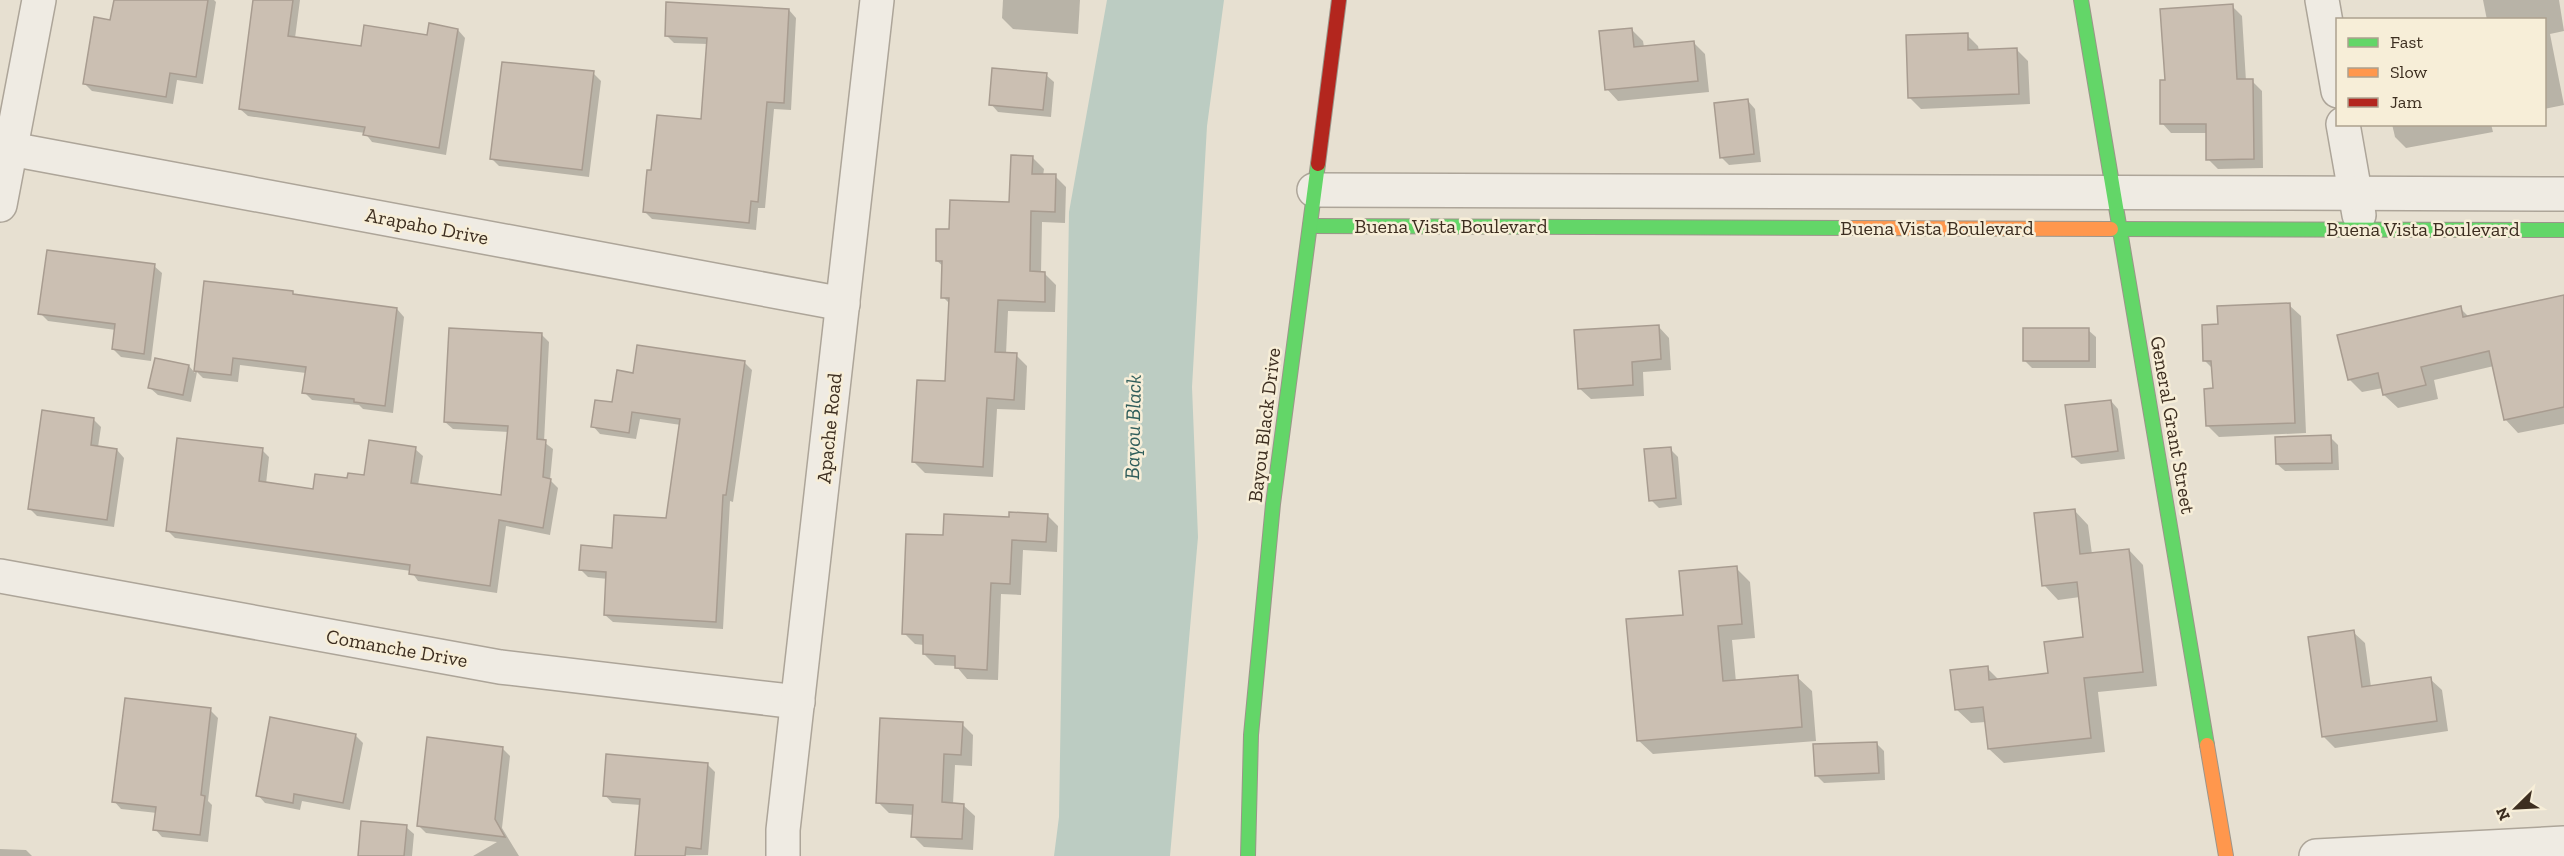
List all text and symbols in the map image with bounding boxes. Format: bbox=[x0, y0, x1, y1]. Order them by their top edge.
legend bbox=[2336, 18, 2546, 126]
text: Fast bbox=[2390, 31, 2423, 53]
text: Slow bbox=[2390, 61, 2427, 83]
text: Jam bbox=[2390, 91, 2422, 113]
street label: Arapaho Drive bbox=[363, 202, 491, 250]
street label: Buena Vista Boulevard bbox=[1354, 214, 1548, 238]
street label: Buena Vista Boulevard bbox=[1840, 216, 2034, 240]
street label: Buena Vista Boulevard bbox=[2326, 217, 2520, 241]
street label: General Grant Street bbox=[2146, 334, 2201, 516]
street label: Bayou Black Drive bbox=[1243, 346, 1285, 504]
street label: Apache Road bbox=[811, 372, 847, 484]
water label: Bayou Black bbox=[1119, 374, 1146, 480]
street label: Comanche Drive bbox=[324, 624, 470, 672]
north arrow bbox=[2486, 778, 2546, 838]
text: N bbox=[2492, 804, 2514, 823]

